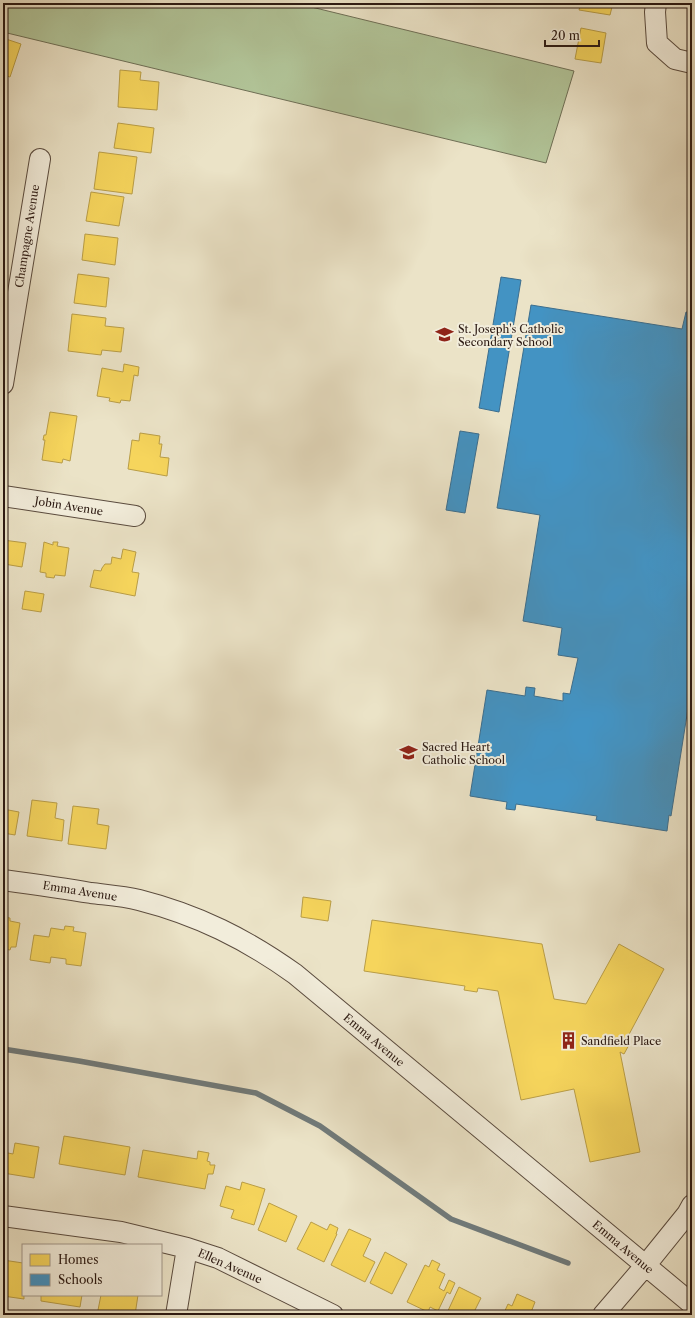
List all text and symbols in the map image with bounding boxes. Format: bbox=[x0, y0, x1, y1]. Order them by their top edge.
scale bar bbox=[545, 22, 599, 48]
text: 20 m bbox=[551, 28, 580, 43]
street label: Champagne Avenue bbox=[12, 183, 42, 289]
place label: St. Joseph's Catholic Secondary School bbox=[458, 322, 564, 349]
school or university icon: St. Joseph's Catholic Secondary School bbox=[435, 325, 455, 345]
street label: Jobin Avenue bbox=[32, 493, 104, 518]
place label: Sacred Heart Catholic School bbox=[422, 740, 506, 767]
school or university icon: Sacred Heart Catholic School bbox=[399, 743, 419, 763]
street label: Emma Avenue bbox=[42, 878, 118, 904]
street label: Emma Avenue bbox=[341, 1010, 407, 1070]
building icon: Sandfield Place bbox=[558, 1031, 578, 1051]
place label: Sandfield Place bbox=[581, 1034, 661, 1048]
street label: Emma Avenue bbox=[590, 1217, 656, 1277]
legend bbox=[22, 1244, 162, 1296]
street label: Ellen Avenue bbox=[196, 1246, 264, 1286]
text: Homes bbox=[58, 1252, 98, 1267]
text: Schools bbox=[58, 1272, 103, 1287]

